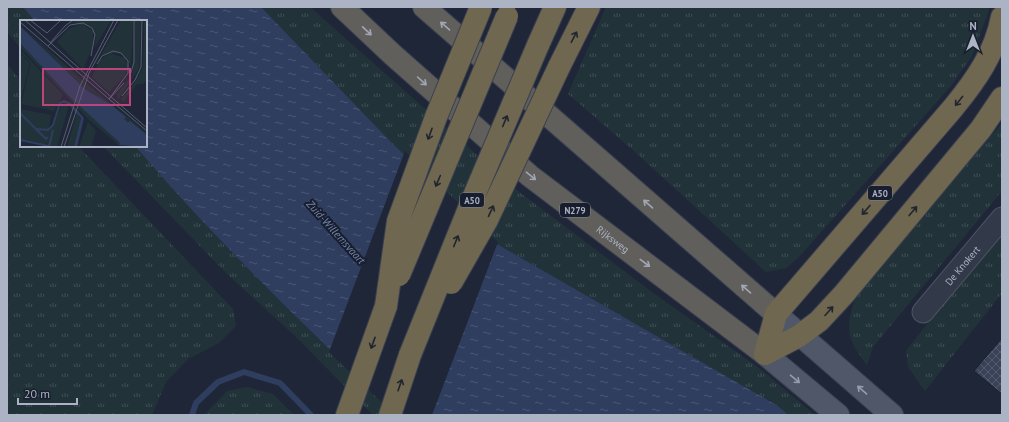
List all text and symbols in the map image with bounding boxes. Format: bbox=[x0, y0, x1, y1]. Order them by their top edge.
north arrow bbox=[953, 16, 993, 56]
text: N bbox=[969, 19, 977, 33]
inset map bbox=[20, 20, 147, 147]
one-way arrow bbox=[440, 21, 450, 30]
one-way arrow bbox=[362, 26, 372, 36]
one-way arrow bbox=[571, 31, 578, 43]
one-way arrow bbox=[417, 77, 427, 86]
one-way arrow bbox=[955, 95, 964, 106]
one-way arrow bbox=[502, 115, 510, 127]
one-way arrow bbox=[425, 128, 433, 140]
one-way arrow bbox=[525, 172, 536, 181]
one-way arrow bbox=[433, 175, 441, 187]
road number: A50 bbox=[868, 186, 892, 200]
road number: A50 bbox=[460, 193, 484, 207]
water label: Zuid-Willemsvaart bbox=[303, 196, 369, 267]
one-way arrow bbox=[643, 199, 653, 208]
road number: N279 bbox=[560, 203, 590, 217]
one-way arrow bbox=[861, 205, 870, 215]
one-way arrow bbox=[488, 206, 495, 218]
one-way arrow bbox=[908, 206, 917, 217]
street label: Rijksweg bbox=[594, 222, 632, 256]
one-way arrow bbox=[452, 236, 460, 248]
street label: De Knokert bbox=[942, 242, 983, 288]
one-way arrow bbox=[640, 259, 651, 267]
one-way arrow bbox=[741, 285, 751, 294]
one-way arrow bbox=[824, 306, 834, 316]
one-way arrow bbox=[368, 337, 376, 349]
one-way arrow bbox=[789, 374, 800, 383]
one-way arrow bbox=[397, 379, 404, 392]
scale bar bbox=[18, 380, 77, 406]
one-way arrow bbox=[857, 385, 868, 394]
text: 20 m bbox=[24, 386, 50, 401]

